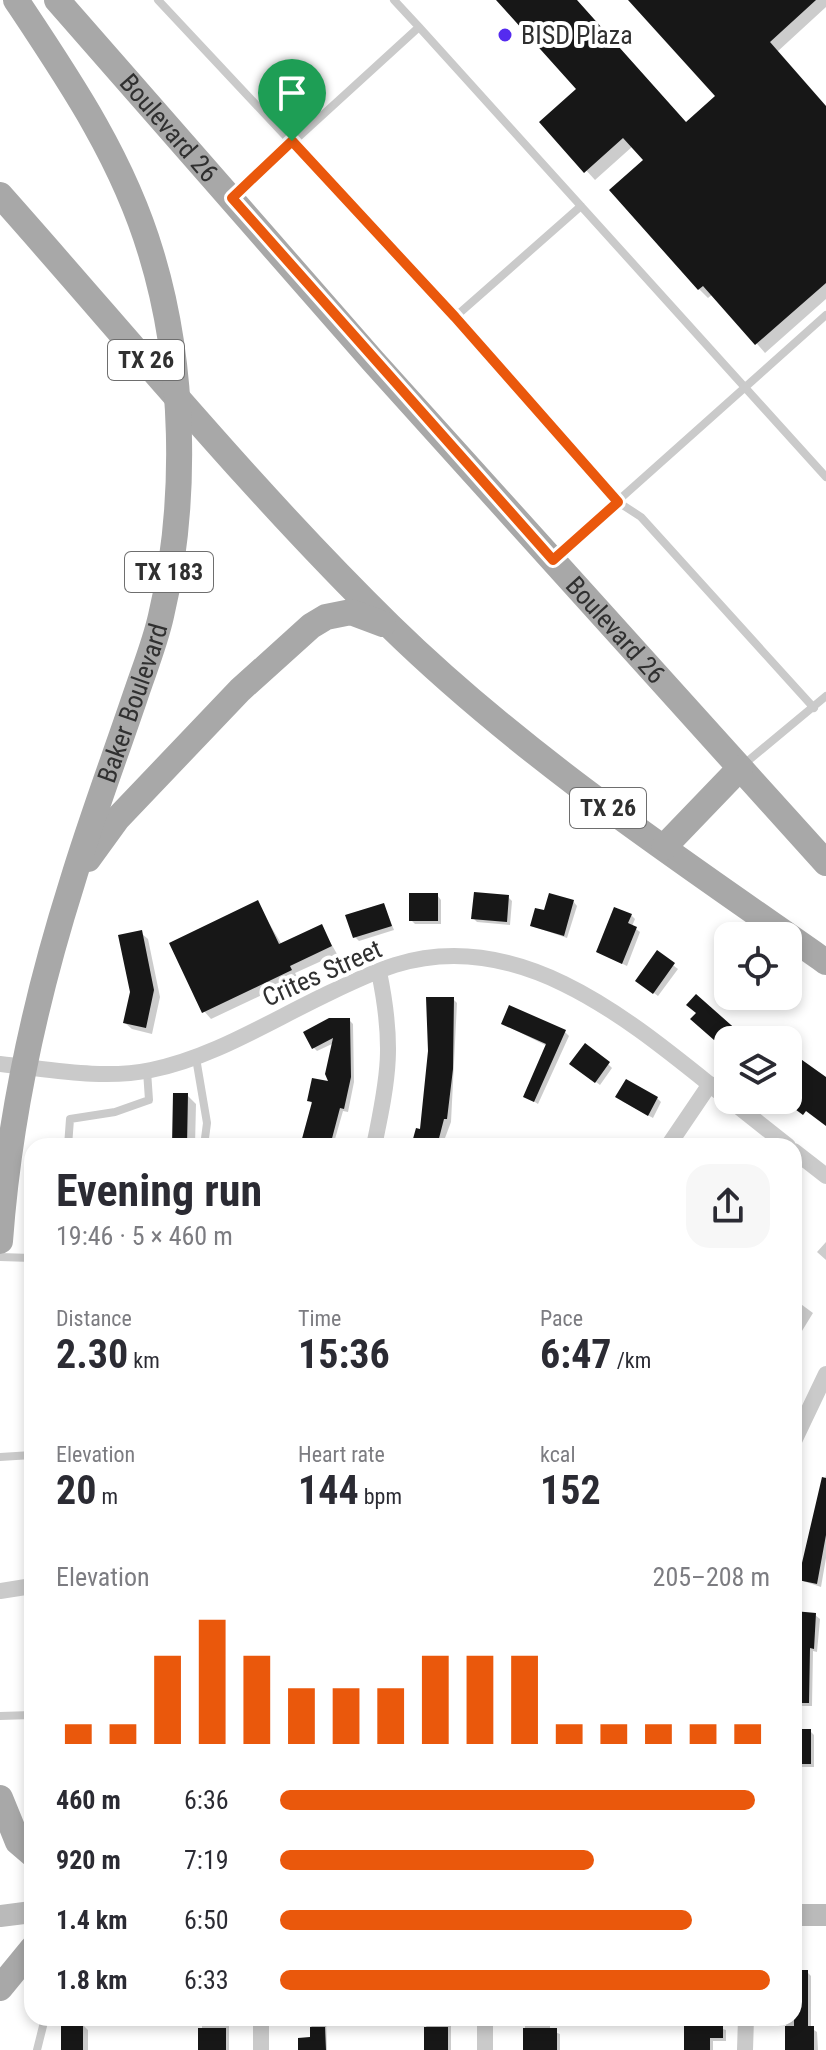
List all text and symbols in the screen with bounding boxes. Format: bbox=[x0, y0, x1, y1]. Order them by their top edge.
place label: BISD Plaza bbox=[521, 20, 633, 50]
marker: BISD Plaza bbox=[496, 26, 514, 44]
pin bbox=[258, 59, 326, 141]
street label: Boulevard 26 bbox=[114, 68, 224, 188]
icon: arrive bbox=[270, 71, 314, 115]
road number: TX 26 bbox=[108, 340, 184, 380]
road number: TX 183 bbox=[125, 552, 213, 592]
street label: Boulevard 26 bbox=[560, 570, 672, 690]
street label: Baker Boulevard bbox=[91, 620, 174, 786]
road number: TX 26 bbox=[570, 788, 646, 828]
map controls bbox=[714, 922, 802, 1114]
button: locate bbox=[714, 922, 802, 1010]
street label: Crites Street bbox=[258, 933, 386, 1013]
button: layers bbox=[714, 1026, 802, 1114]
button: share bbox=[686, 1164, 770, 1248]
text: Evening run bbox=[56, 1165, 262, 1217]
text: 19:46 · 5 × 460 m bbox=[56, 1221, 233, 1251]
text: Distance bbox=[56, 1306, 132, 1331]
text: Time bbox=[298, 1306, 341, 1331]
text: Pace bbox=[540, 1306, 583, 1331]
text: 2.30 bbox=[56, 1331, 128, 1378]
text: 15:36 bbox=[298, 1331, 390, 1378]
text: 6:47 bbox=[540, 1331, 612, 1378]
text: km bbox=[128, 1348, 160, 1373]
text: /km bbox=[612, 1348, 651, 1373]
text: Elevation bbox=[56, 1442, 135, 1467]
text: Heart rate bbox=[298, 1442, 385, 1467]
text: kcal bbox=[540, 1442, 575, 1467]
text: 20 bbox=[56, 1467, 96, 1514]
text: 144 bbox=[298, 1467, 359, 1514]
text: 152 bbox=[540, 1467, 601, 1514]
text: m bbox=[96, 1484, 118, 1509]
text: bpm bbox=[359, 1484, 402, 1509]
text: Elevation bbox=[56, 1562, 150, 1592]
text: 205–208 m bbox=[653, 1562, 770, 1592]
text: 460 m bbox=[56, 1785, 121, 1815]
text: 6:36 bbox=[184, 1785, 229, 1815]
text: 920 m bbox=[56, 1845, 121, 1875]
text: 7:19 bbox=[184, 1845, 229, 1875]
text: 1.4 km bbox=[56, 1905, 128, 1935]
text: 6:50 bbox=[184, 1905, 229, 1935]
text: 1.8 km bbox=[56, 1965, 128, 1995]
text: 6:33 bbox=[184, 1965, 229, 1995]

